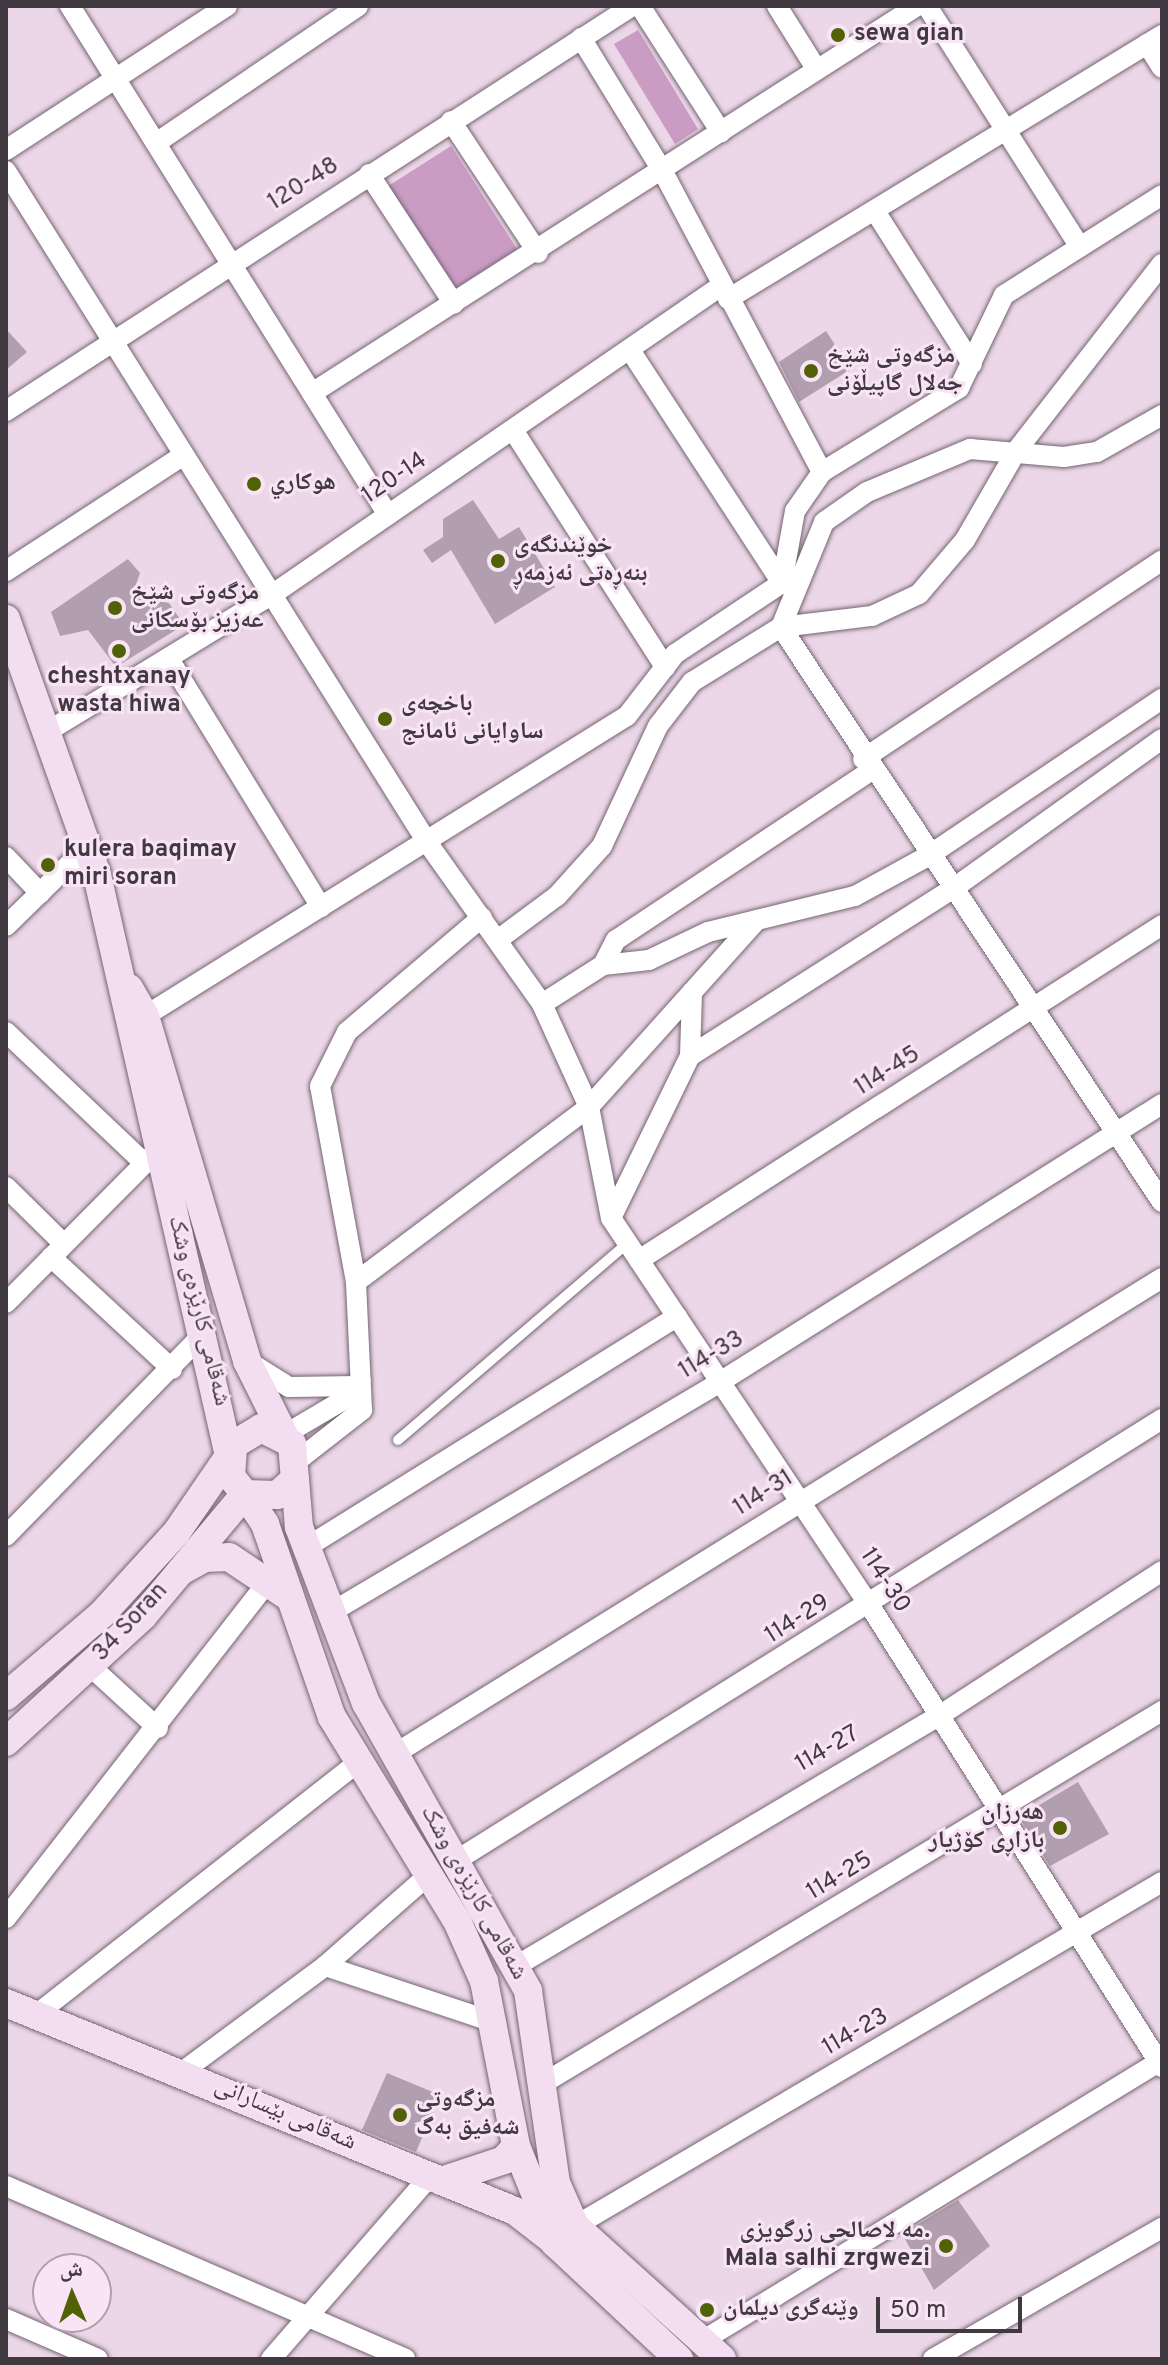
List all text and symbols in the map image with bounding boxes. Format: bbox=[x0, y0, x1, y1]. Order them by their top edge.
place label: sewa gian bbox=[854, 21, 964, 49]
marker: sewa gian bbox=[829, 26, 847, 44]
street label: 120-48 bbox=[263, 152, 345, 218]
place label: مزگەوتی شێخ جەلال گاپیڵۆنی bbox=[827, 343, 963, 399]
marker: مزگەوتی شێخ جەلال گاپیڵۆنی bbox=[802, 362, 820, 380]
street label: 120-14 bbox=[357, 447, 433, 511]
place label: هوكاري bbox=[270, 470, 336, 498]
marker: هوكاري bbox=[245, 475, 263, 493]
place label: خوێندنگەی بنەڕەتی ئەزمەڕ bbox=[514, 533, 647, 589]
marker: خوێندنگەی بنەڕەتی ئەزمەڕ bbox=[489, 552, 507, 570]
place label: مزگەوتی شێخ عەزیز بۆسکانی bbox=[131, 580, 264, 636]
marker: مزگەوتی شێخ عەزیز بۆسکانی bbox=[106, 599, 124, 617]
marker: cheshtxanay wasta hiwa bbox=[110, 642, 128, 660]
place label: cheshtxanay wasta hiwa bbox=[47, 664, 191, 720]
place label: باخچەی ساوایانی ئامانج bbox=[401, 691, 544, 747]
marker: باخچەی ساوایانی ئامانج bbox=[376, 710, 394, 728]
place label: kulera baqimay miri soran bbox=[64, 837, 237, 893]
marker: kulera baqimay miri soran bbox=[39, 856, 57, 874]
street label: 114-45 bbox=[850, 1041, 926, 1103]
street label: شەقامی کارێزەی وشک bbox=[160, 1213, 236, 1409]
street label: 114-33 bbox=[674, 1325, 750, 1387]
street label: 114-31 bbox=[729, 1464, 799, 1524]
street label: 114-30 bbox=[852, 1543, 916, 1619]
street label: 34 Soran bbox=[87, 1578, 175, 1668]
street label: 114-29 bbox=[760, 1589, 836, 1651]
street label: 114-27 bbox=[791, 1720, 865, 1780]
place label: ھەرزان بازاڕی کۆژیار bbox=[929, 1800, 1044, 1856]
street label: شەقامی کارێزەی وشک bbox=[413, 1801, 533, 1985]
marker: ھەرزان بازاڕی کۆژیار bbox=[1051, 1819, 1069, 1837]
street label: 114-25 bbox=[802, 1846, 878, 1908]
street label: 114-23 bbox=[818, 2003, 894, 2063]
street label: شەقامی بێسارانی bbox=[210, 2072, 360, 2158]
place label: مزگەوتی شەفیق بەگ bbox=[416, 2087, 520, 2143]
marker: مزگەوتی شەفیق بەگ bbox=[391, 2106, 409, 2124]
place label: مه لاصالحی زرگویزی. Mala salhi zrgwezi bbox=[725, 2218, 930, 2274]
marker: مه لاصالحی زرگویزی. Mala salhi zrgwezi bbox=[937, 2237, 955, 2255]
north arrow bbox=[32, 2253, 112, 2333]
text: ش bbox=[59, 2257, 83, 2284]
scale bar bbox=[880, 2281, 1026, 2331]
place label: وێنە‌گری دیلمان bbox=[723, 2296, 859, 2324]
text: 50 m bbox=[890, 2296, 946, 2326]
marker: وێنە‌گری دیلمان bbox=[698, 2301, 716, 2319]

